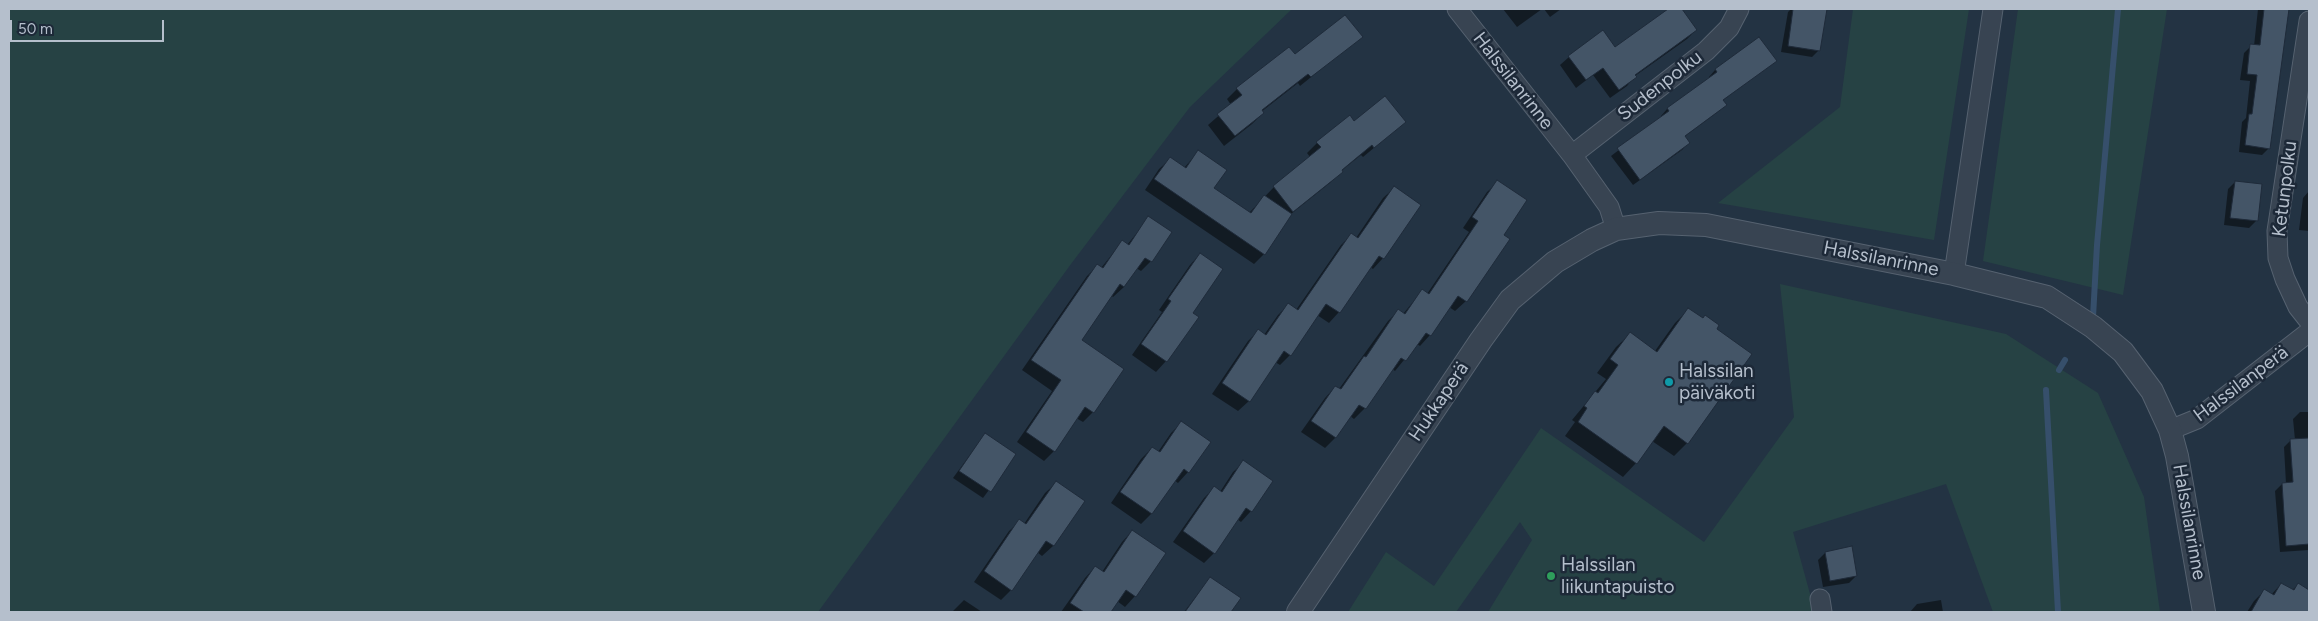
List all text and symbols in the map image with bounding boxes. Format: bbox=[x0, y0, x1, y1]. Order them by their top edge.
scale bar bbox=[12, 10, 166, 42]
text: 50 m bbox=[18, 20, 53, 38]
street label: Halssilanrinne bbox=[1468, 28, 1558, 134]
street label: Sudenpolku bbox=[1613, 46, 1707, 126]
street label: Ketunpolku bbox=[2268, 140, 2302, 238]
street label: Halssilanrinne bbox=[1821, 237, 1941, 281]
street label: Halssilanperä bbox=[2189, 341, 2293, 427]
street label: Hukkaperä bbox=[1404, 358, 1474, 446]
place label: Halssilan päiväkoti bbox=[1679, 360, 1755, 404]
marker: Halssilan päiväkoti bbox=[1663, 376, 1675, 388]
street label: Halssilanrinne bbox=[2168, 462, 2210, 582]
place label: Halssilan liikuntapuisto bbox=[1561, 554, 1674, 598]
marker: Halssilan liikuntapuisto bbox=[1545, 570, 1557, 582]

